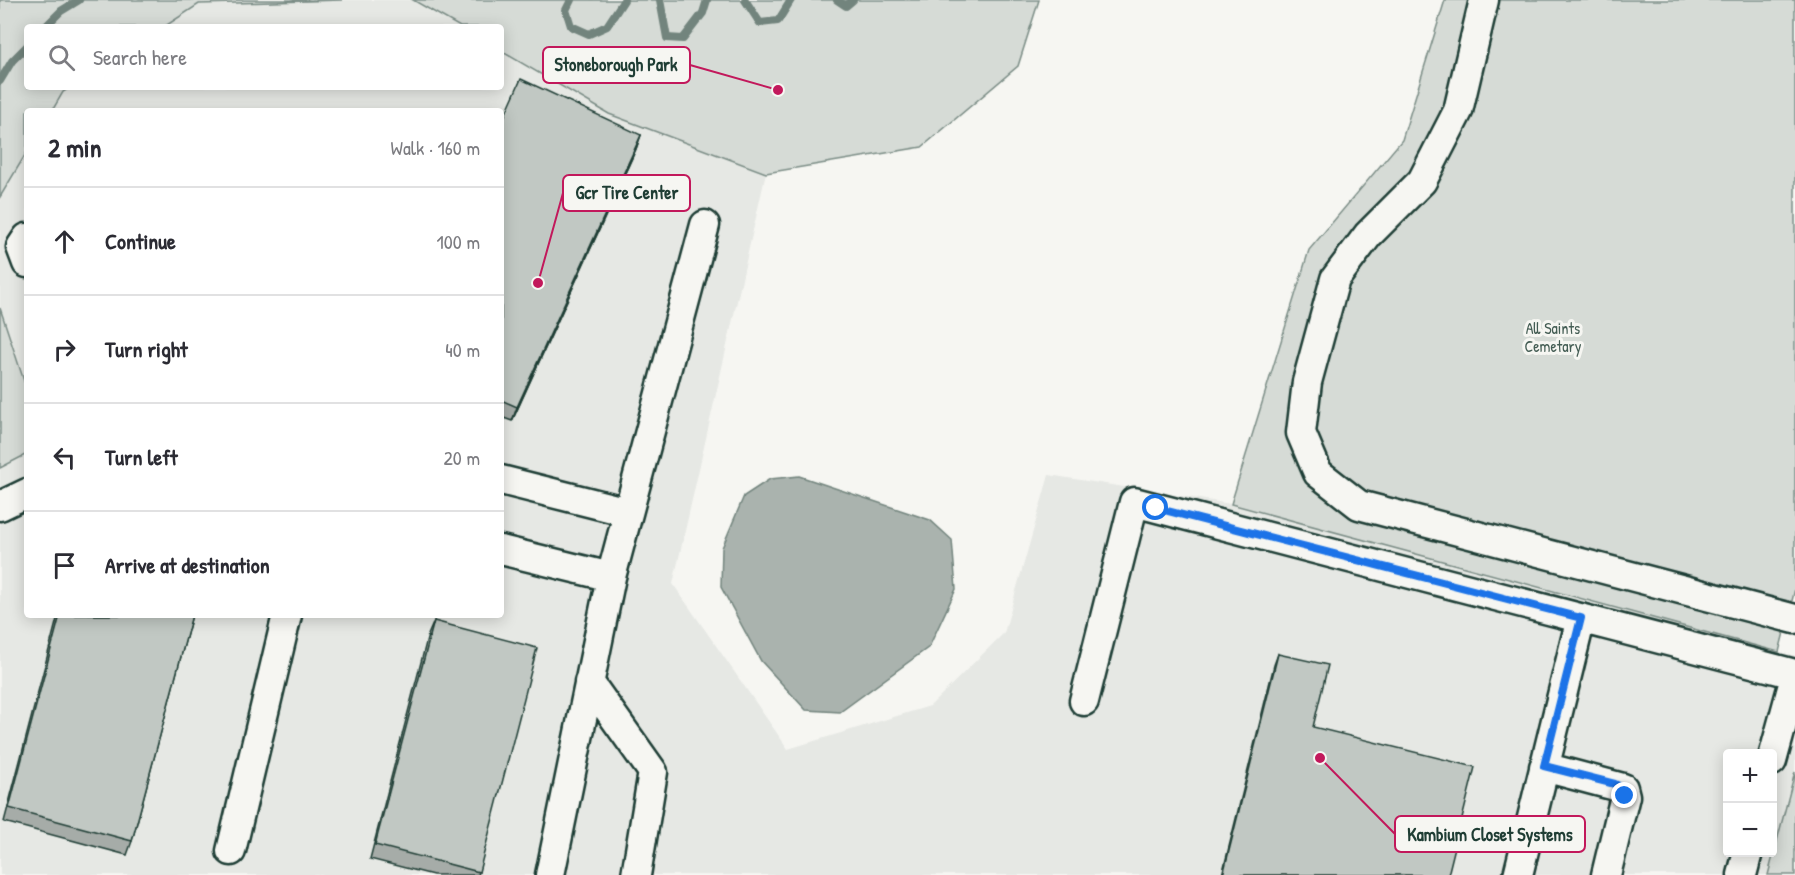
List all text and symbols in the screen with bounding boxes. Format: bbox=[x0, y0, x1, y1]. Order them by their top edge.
search box bbox=[24, 24, 504, 90]
icon: search bbox=[45, 41, 78, 74]
text: Search here bbox=[93, 42, 187, 72]
callout: Stoneborough Park bbox=[543, 47, 690, 83]
text: Stoneborough Park bbox=[555, 52, 678, 78]
text: 2 min bbox=[48, 130, 101, 165]
text: Walk · 160 m bbox=[391, 134, 480, 161]
callout: Gcr Tire Center bbox=[563, 175, 690, 211]
text: Gcr Tire Center bbox=[576, 180, 678, 205]
icon: ahead bbox=[48, 225, 81, 258]
text: Continue bbox=[105, 226, 176, 256]
text: 100 m bbox=[437, 228, 480, 255]
park label: All Saints Cemetary bbox=[1524, 317, 1582, 357]
icon: right bbox=[48, 333, 81, 366]
text: Turn right bbox=[105, 334, 188, 364]
text: 40 m bbox=[445, 336, 480, 363]
icon: left bbox=[48, 441, 81, 474]
text: Turn left bbox=[105, 442, 178, 472]
text: 20 m bbox=[443, 444, 480, 471]
route start bbox=[1142, 494, 1168, 520]
icon: arrive bbox=[48, 549, 81, 582]
text: Arrive at destination bbox=[105, 550, 270, 580]
map controls bbox=[1723, 749, 1777, 857]
button: + bbox=[1723, 749, 1777, 803]
route end bbox=[1611, 782, 1637, 808]
button: − bbox=[1723, 803, 1777, 857]
callout: Kambium Closet Systems bbox=[1395, 816, 1585, 852]
text: Kambium Closet Systems bbox=[1407, 822, 1573, 848]

